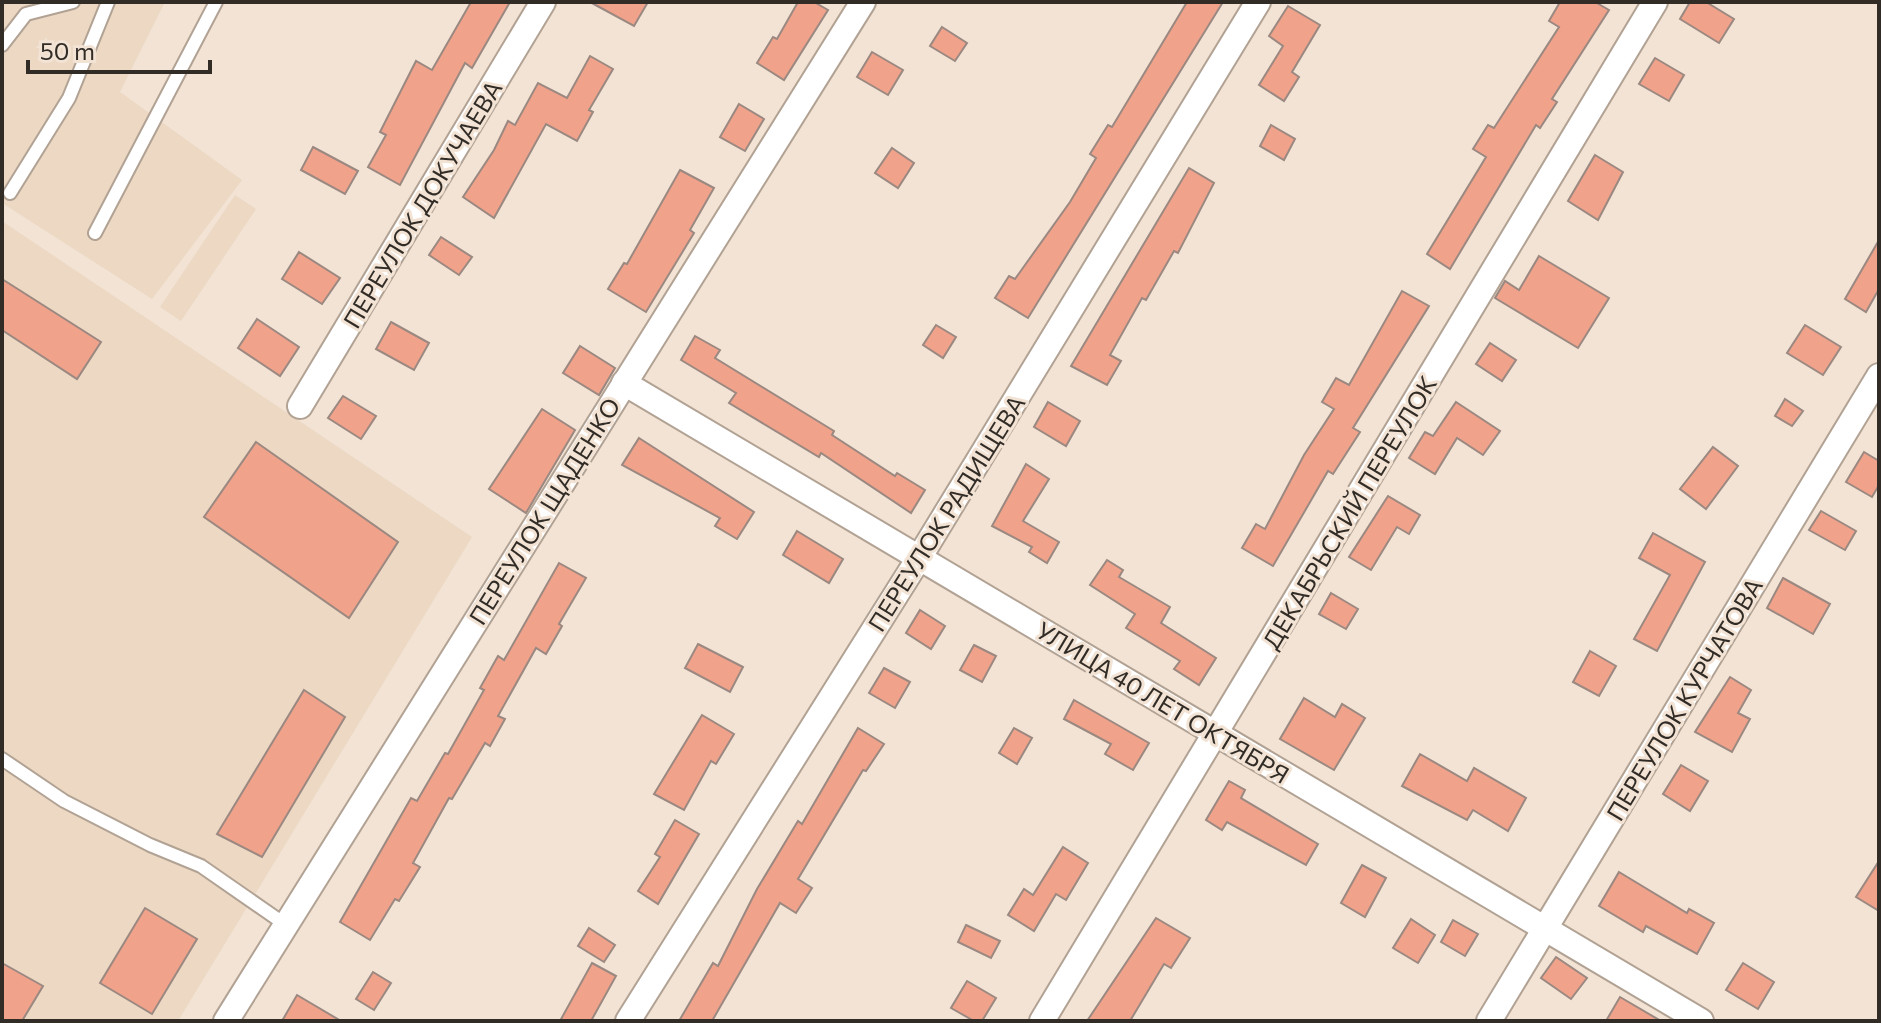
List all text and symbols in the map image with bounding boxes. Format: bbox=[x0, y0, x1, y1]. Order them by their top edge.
scale bar bbox=[28, 24, 210, 74]
text: 50 m bbox=[40, 36, 95, 65]
street label: ПЕРЕУЛОК ДОКУЧАЕВА bbox=[337, 75, 507, 333]
street label: ДЕКАБРЬСКИЙ ПЕРЕУЛОК bbox=[1256, 370, 1442, 654]
street label: ПЕРЕУЛОК РАДИЩЕВА bbox=[861, 390, 1031, 636]
street label: ПЕРЕУЛОК ЩАДЕНКО bbox=[462, 392, 626, 630]
street label: ПЕРЕУЛОК КУРЧАТОВА bbox=[1600, 572, 1768, 826]
street label: УЛИЦА 40 ЛЕТ ОКТЯБРЯ bbox=[1031, 615, 1295, 789]

